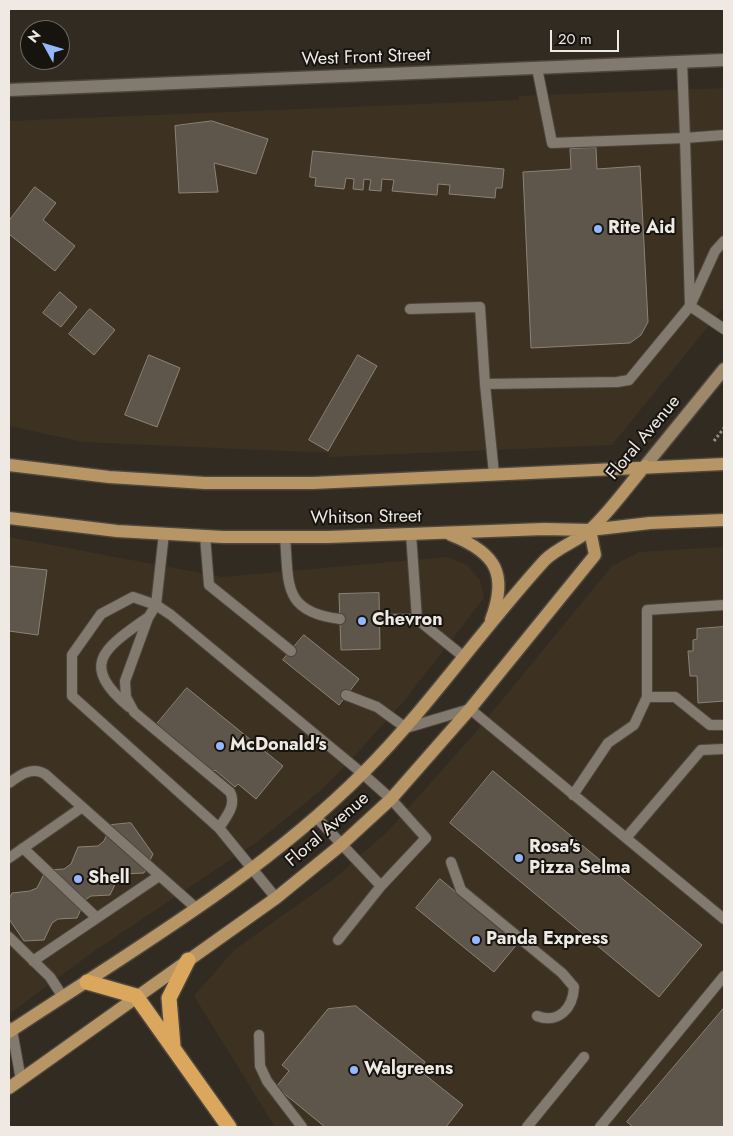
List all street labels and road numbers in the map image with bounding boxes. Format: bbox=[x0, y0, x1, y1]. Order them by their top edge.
street label: West Front Street bbox=[301, 45, 431, 71]
street label: Floral Avenue bbox=[602, 391, 686, 485]
street label: Whitson Street bbox=[310, 506, 422, 530]
street label: Floral Avenue bbox=[282, 788, 374, 872]

